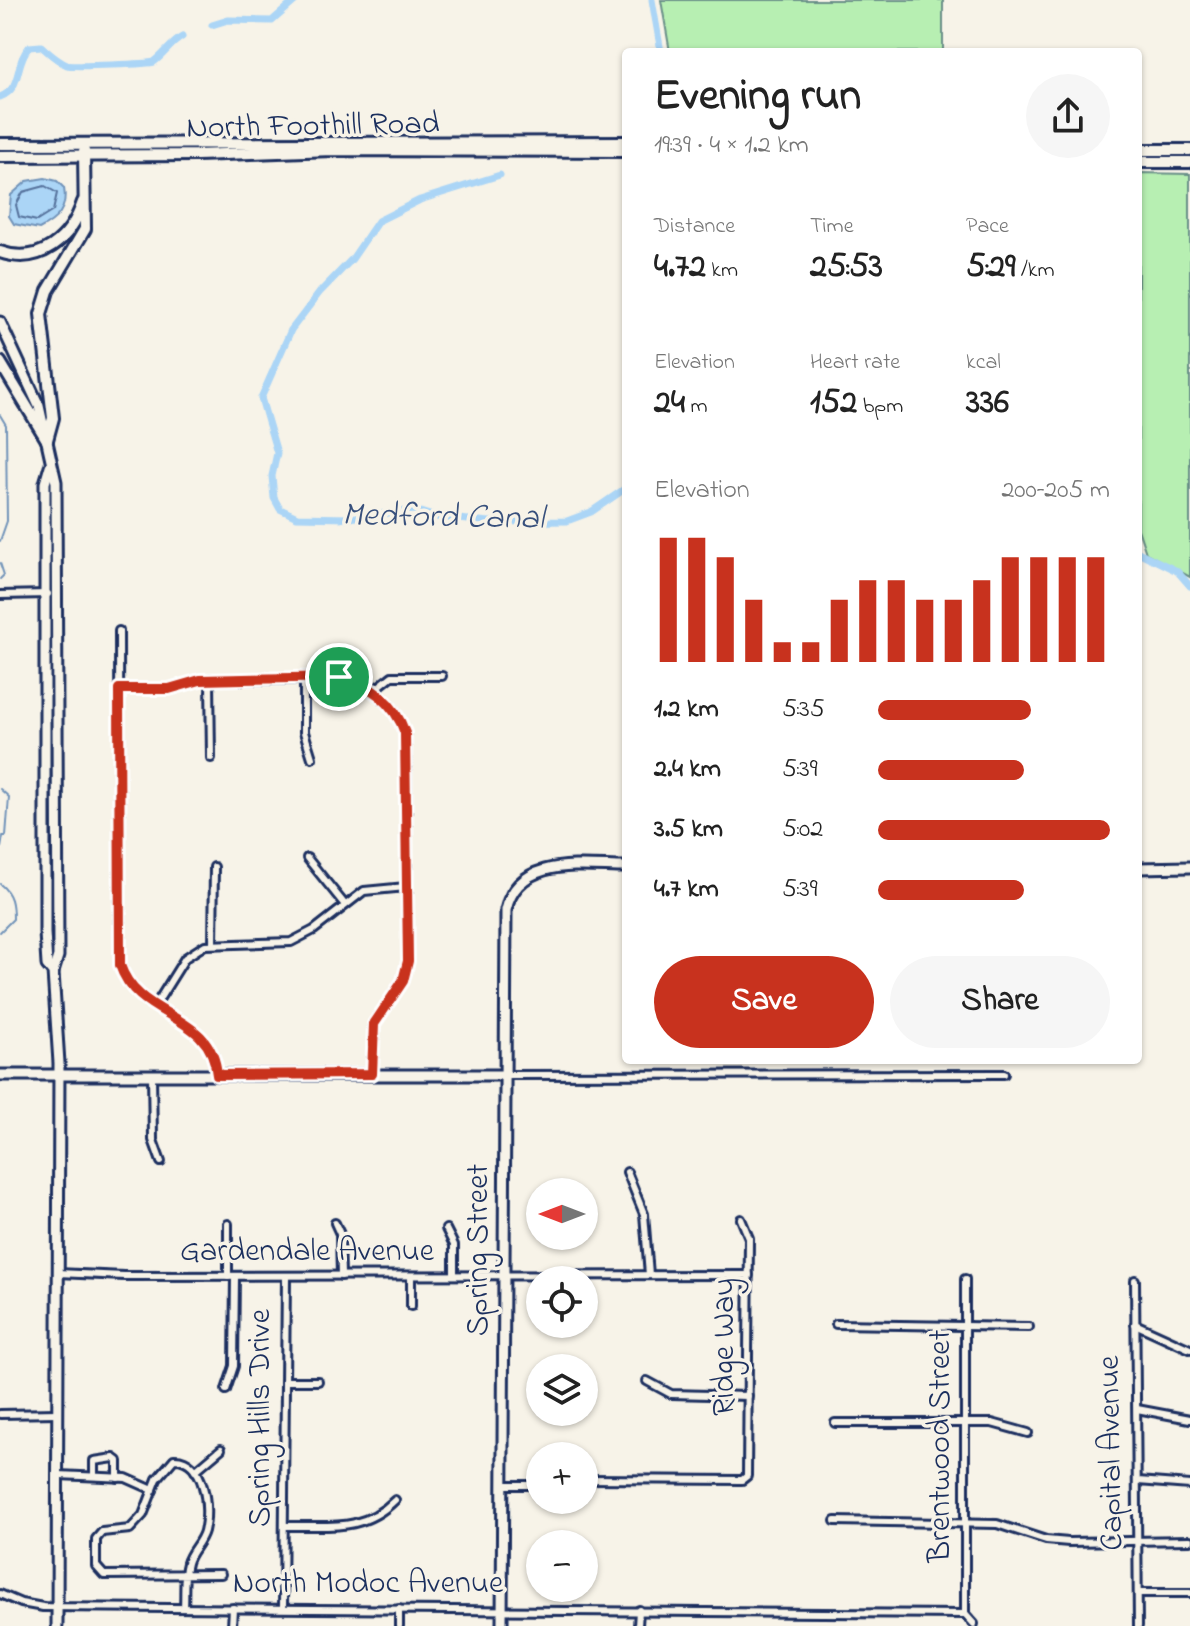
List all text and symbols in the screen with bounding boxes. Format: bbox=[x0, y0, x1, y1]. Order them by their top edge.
text: Evening run bbox=[654, 65, 861, 129]
button: share bbox=[1026, 74, 1110, 158]
street label: North Foothill Road bbox=[186, 101, 440, 153]
text: 19:39 · 4 × 1.2 km bbox=[654, 127, 809, 165]
text: Distance bbox=[654, 211, 735, 243]
text: Time bbox=[810, 211, 854, 243]
text: Pace bbox=[966, 211, 1009, 243]
text: 4.72 bbox=[654, 243, 706, 293]
text: 25:53 bbox=[810, 243, 883, 293]
text: 5:29 bbox=[966, 243, 1015, 293]
text: km bbox=[706, 255, 738, 287]
text: /km bbox=[1015, 255, 1055, 287]
text: Elevation bbox=[654, 347, 735, 379]
text: Heart rate bbox=[810, 347, 900, 379]
text: kcal bbox=[966, 347, 1001, 379]
text: 24 bbox=[654, 379, 685, 429]
text: 152 bbox=[810, 379, 857, 429]
text: 336 bbox=[966, 379, 1009, 429]
text: m bbox=[685, 391, 707, 423]
text: bpm bbox=[857, 391, 903, 423]
text: Elevation bbox=[654, 472, 750, 510]
text: 200–205 m bbox=[1001, 472, 1110, 510]
water label: Medford Canal bbox=[341, 491, 549, 545]
pin bbox=[305, 643, 373, 711]
icon: arrive bbox=[317, 655, 361, 699]
text: 1.2 km bbox=[654, 691, 719, 729]
text: 5:35 bbox=[782, 691, 825, 729]
text: 2.4 km bbox=[654, 751, 721, 789]
text: 5:39 bbox=[782, 751, 818, 789]
text: 3.5 km bbox=[654, 811, 723, 849]
text: 5:02 bbox=[782, 811, 823, 849]
text: 4.7 km bbox=[654, 871, 719, 909]
text: 5:39 bbox=[782, 871, 818, 909]
button: Save bbox=[654, 956, 874, 1048]
button: Share bbox=[890, 956, 1110, 1048]
street label: Spring Street bbox=[456, 1164, 503, 1336]
north arrow bbox=[526, 1178, 598, 1250]
map controls bbox=[526, 1178, 598, 1602]
street label: Gardendale Avenue bbox=[180, 1229, 435, 1276]
button: locate bbox=[526, 1266, 598, 1338]
street label: Ridge Way bbox=[702, 1278, 749, 1416]
street label: Spring Hills Drive bbox=[238, 1308, 285, 1527]
street label: Brentwood Street bbox=[918, 1329, 965, 1563]
button: layers bbox=[526, 1354, 598, 1426]
street label: Capital Avenue bbox=[1087, 1354, 1137, 1551]
button: + bbox=[526, 1442, 598, 1514]
button: − bbox=[526, 1530, 598, 1602]
street label: North Modoc Avenue bbox=[233, 1561, 504, 1608]

